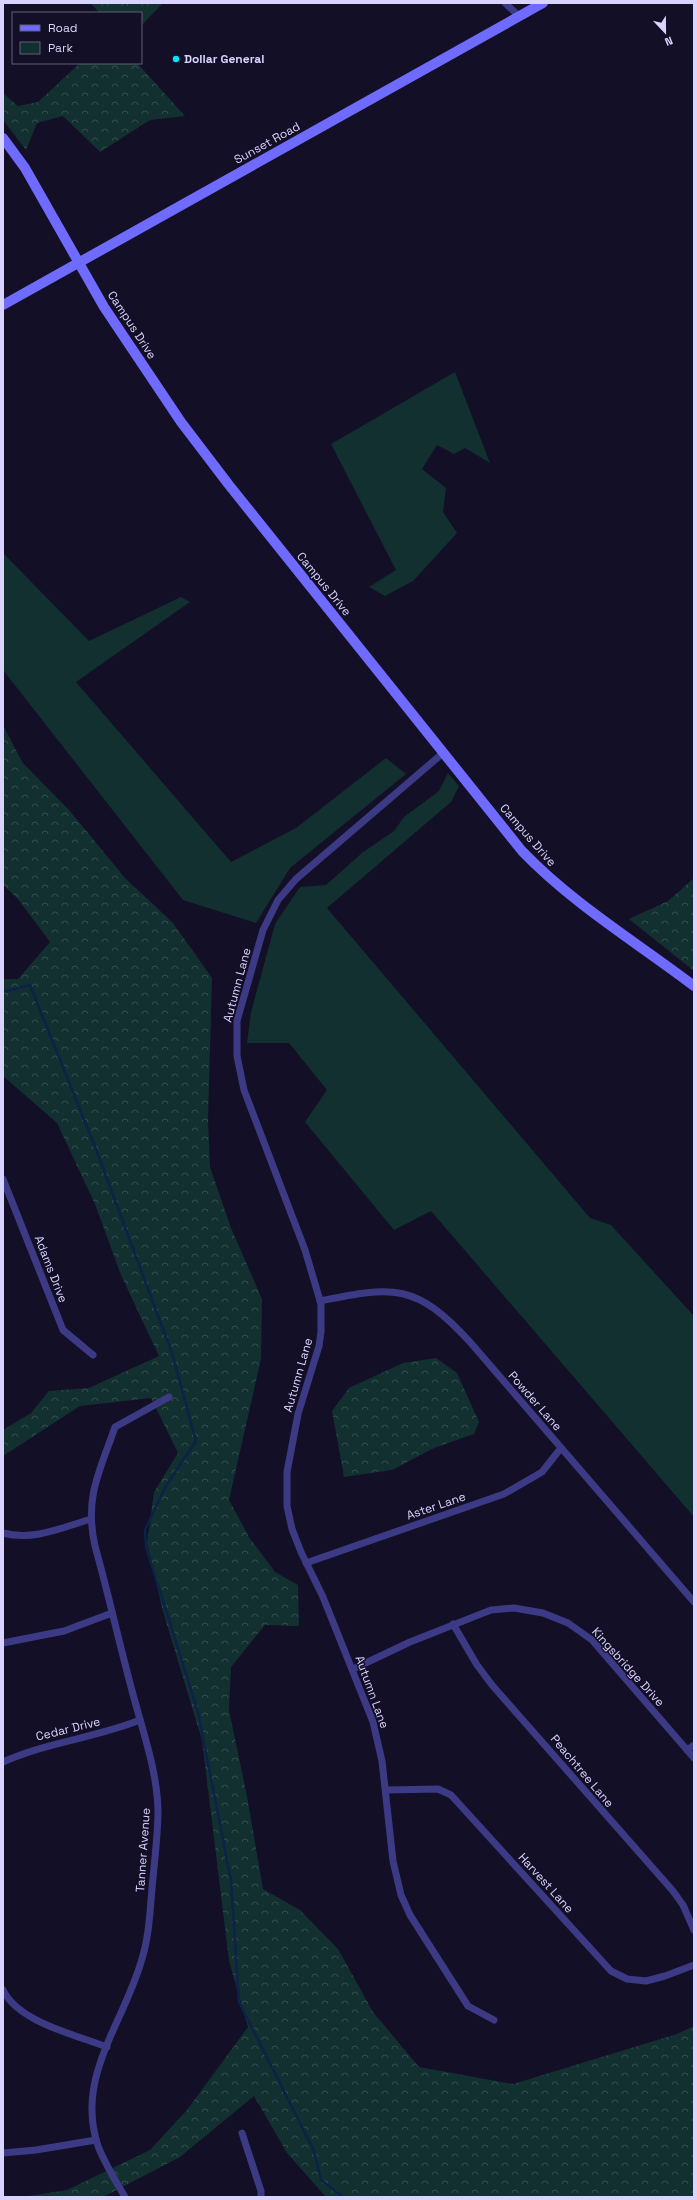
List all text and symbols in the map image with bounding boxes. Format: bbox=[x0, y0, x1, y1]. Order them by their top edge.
legend bbox=[12, 12, 142, 64]
north arrow bbox=[645, 12, 685, 52]
text: Road bbox=[48, 20, 77, 36]
text: N bbox=[663, 33, 675, 49]
text: Park bbox=[48, 40, 73, 56]
place label: Dollar General bbox=[184, 51, 264, 67]
marker: Dollar General bbox=[171, 54, 181, 64]
street label: Sunset Road bbox=[231, 118, 303, 168]
street label: Campus Drive bbox=[104, 288, 160, 362]
street label: Campus Drive bbox=[293, 549, 355, 619]
street label: Campus Drive bbox=[496, 800, 560, 870]
street label: Autumn Lane bbox=[219, 946, 255, 1024]
street label: Adams Drive bbox=[31, 1233, 71, 1305]
street label: Autumn Lane bbox=[280, 1336, 316, 1414]
street label: Powder Lane bbox=[505, 1368, 565, 1434]
street label: Aster Lane bbox=[404, 1488, 468, 1524]
street label: Kingsbridge Drive bbox=[588, 1624, 668, 1710]
street label: Autumn Lane bbox=[351, 1653, 393, 1731]
street label: Cedar Drive bbox=[34, 1713, 102, 1745]
street label: Peachtree Lane bbox=[547, 1731, 617, 1811]
street label: Tanner Avenue bbox=[132, 1807, 154, 1893]
street label: Harvest Lane bbox=[515, 1850, 577, 1916]

